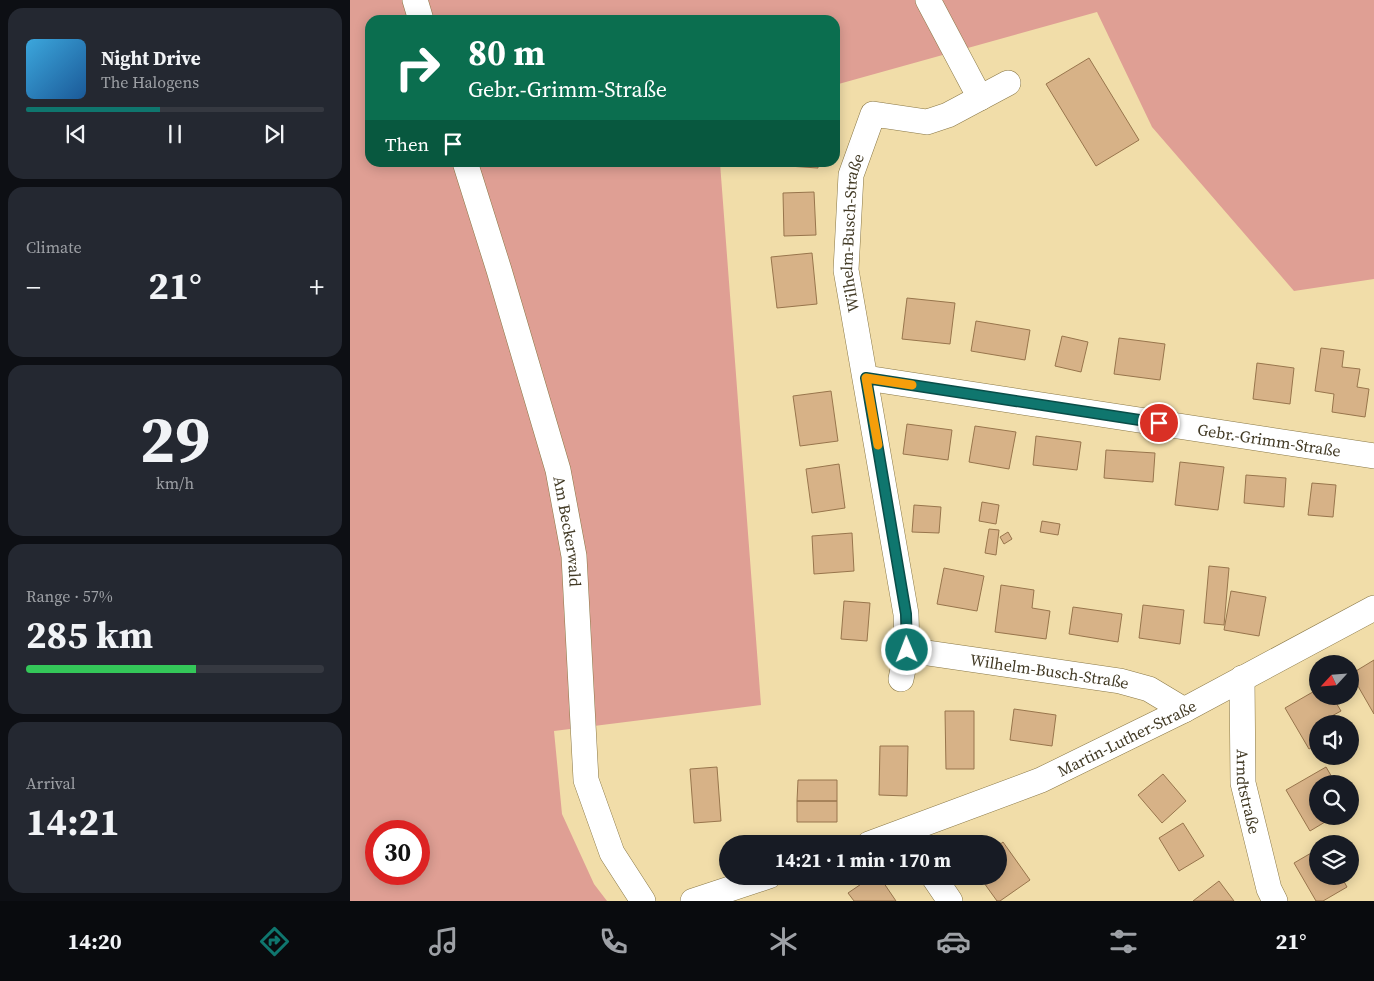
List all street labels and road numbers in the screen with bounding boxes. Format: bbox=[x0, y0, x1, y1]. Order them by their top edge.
street label: Wilhelm-Busch-Straße bbox=[835, 150, 869, 314]
street label: Gebr.-Grimm-Straße bbox=[1196, 418, 1343, 462]
street label: Am Beckerwald bbox=[548, 474, 587, 587]
street label: Wilhelm-Busch-Straße bbox=[969, 648, 1132, 694]
street label: Martin-Luther-Straße bbox=[1053, 694, 1200, 781]
street label: Arndtstraße bbox=[1232, 749, 1266, 836]

